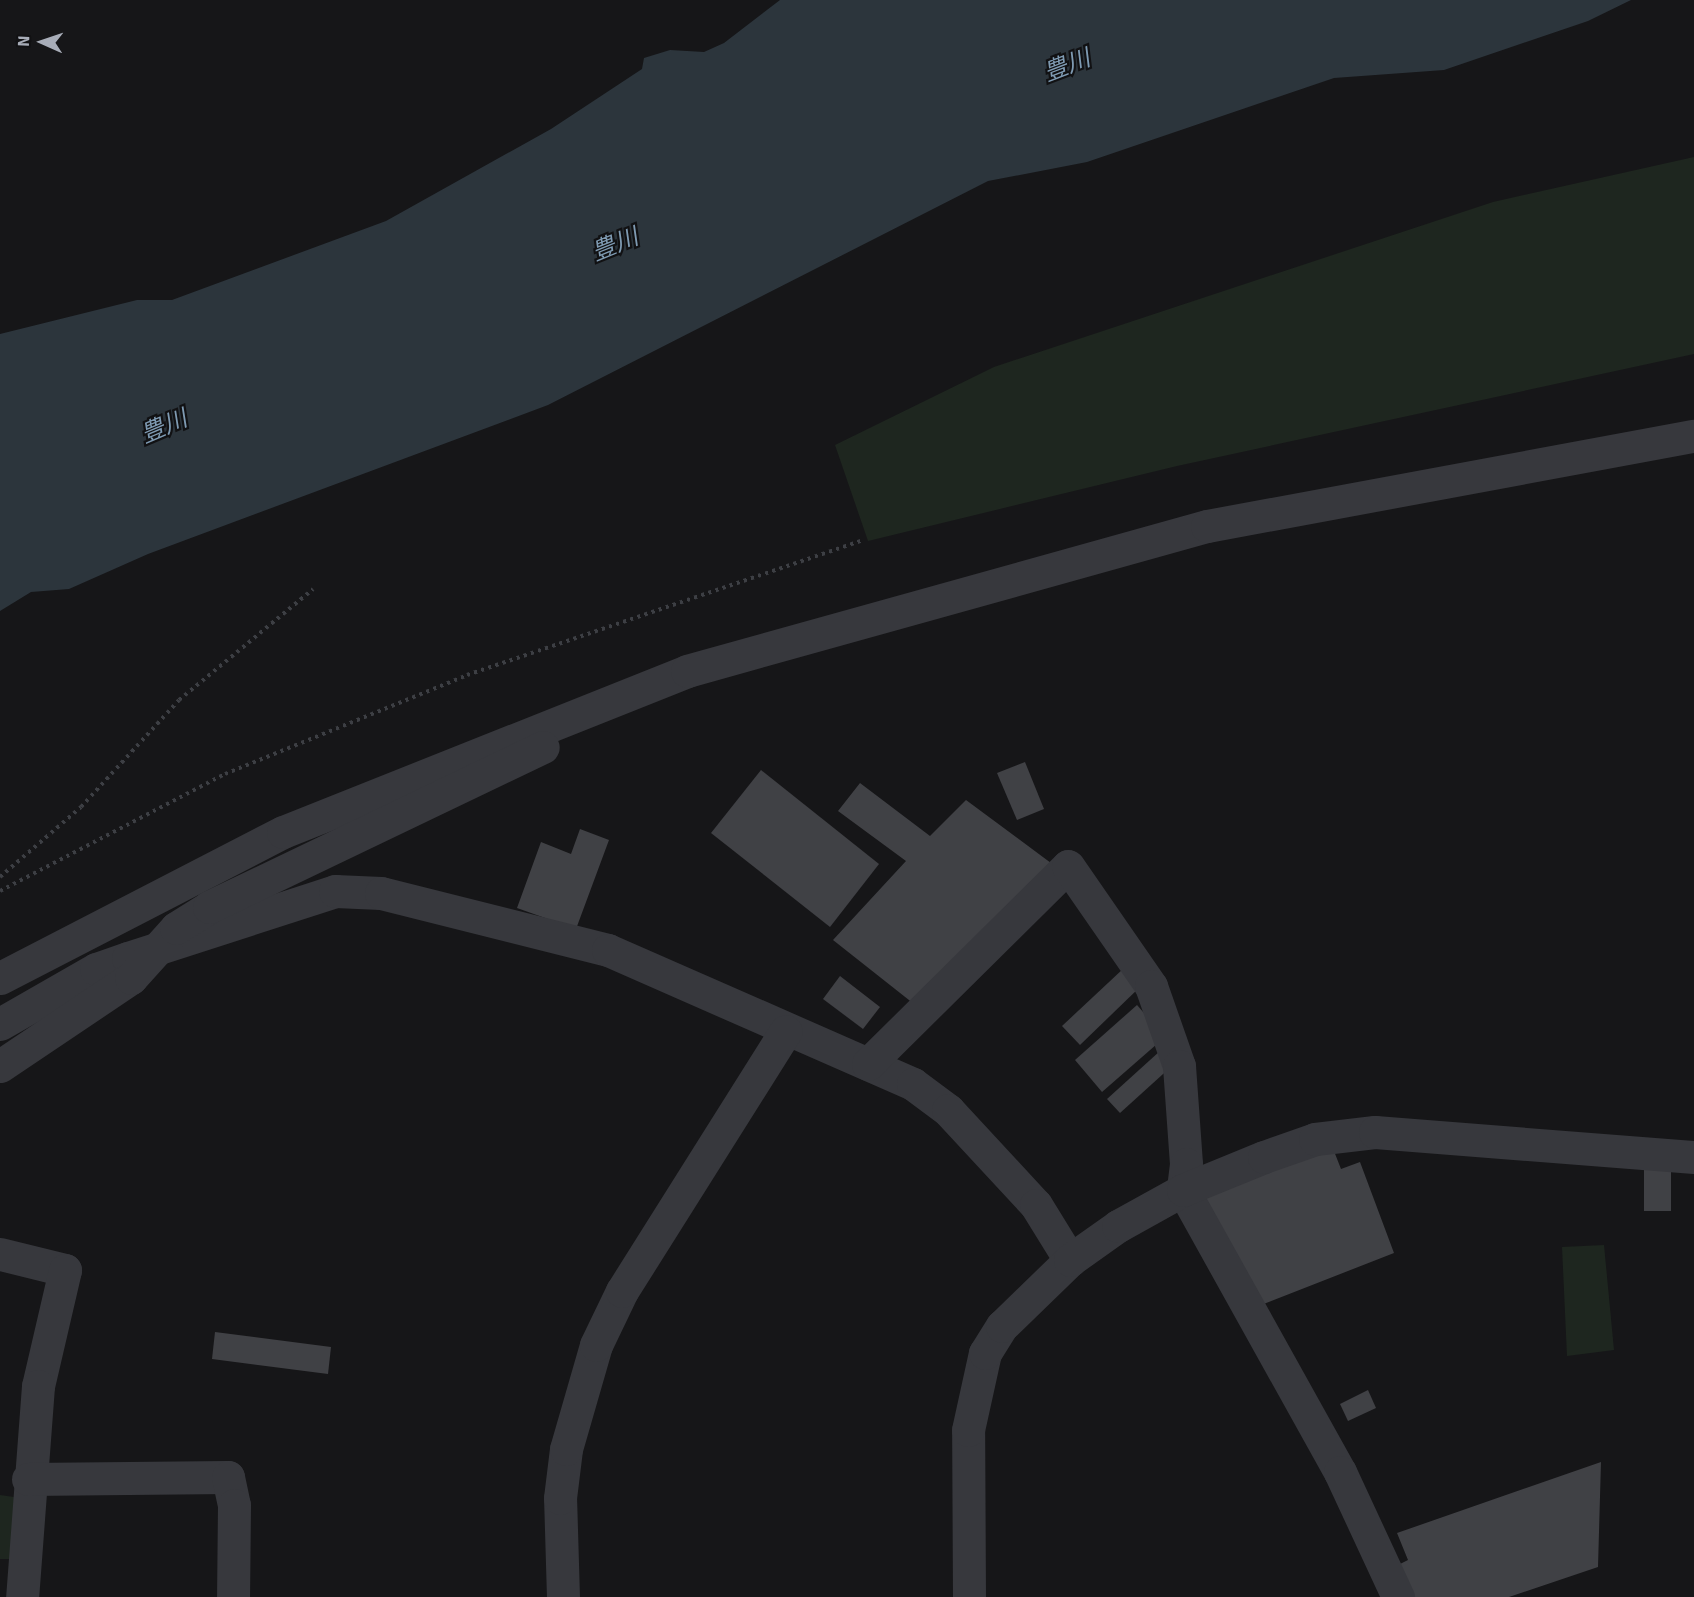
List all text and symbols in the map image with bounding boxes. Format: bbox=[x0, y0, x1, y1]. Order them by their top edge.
north arrow bbox=[12, 12, 72, 72]
text: N bbox=[14, 35, 34, 47]
water label: 豊川 bbox=[1039, 44, 1095, 88]
water label: 豊川 bbox=[587, 223, 643, 267]
water label: 豊川 bbox=[136, 404, 192, 450]

